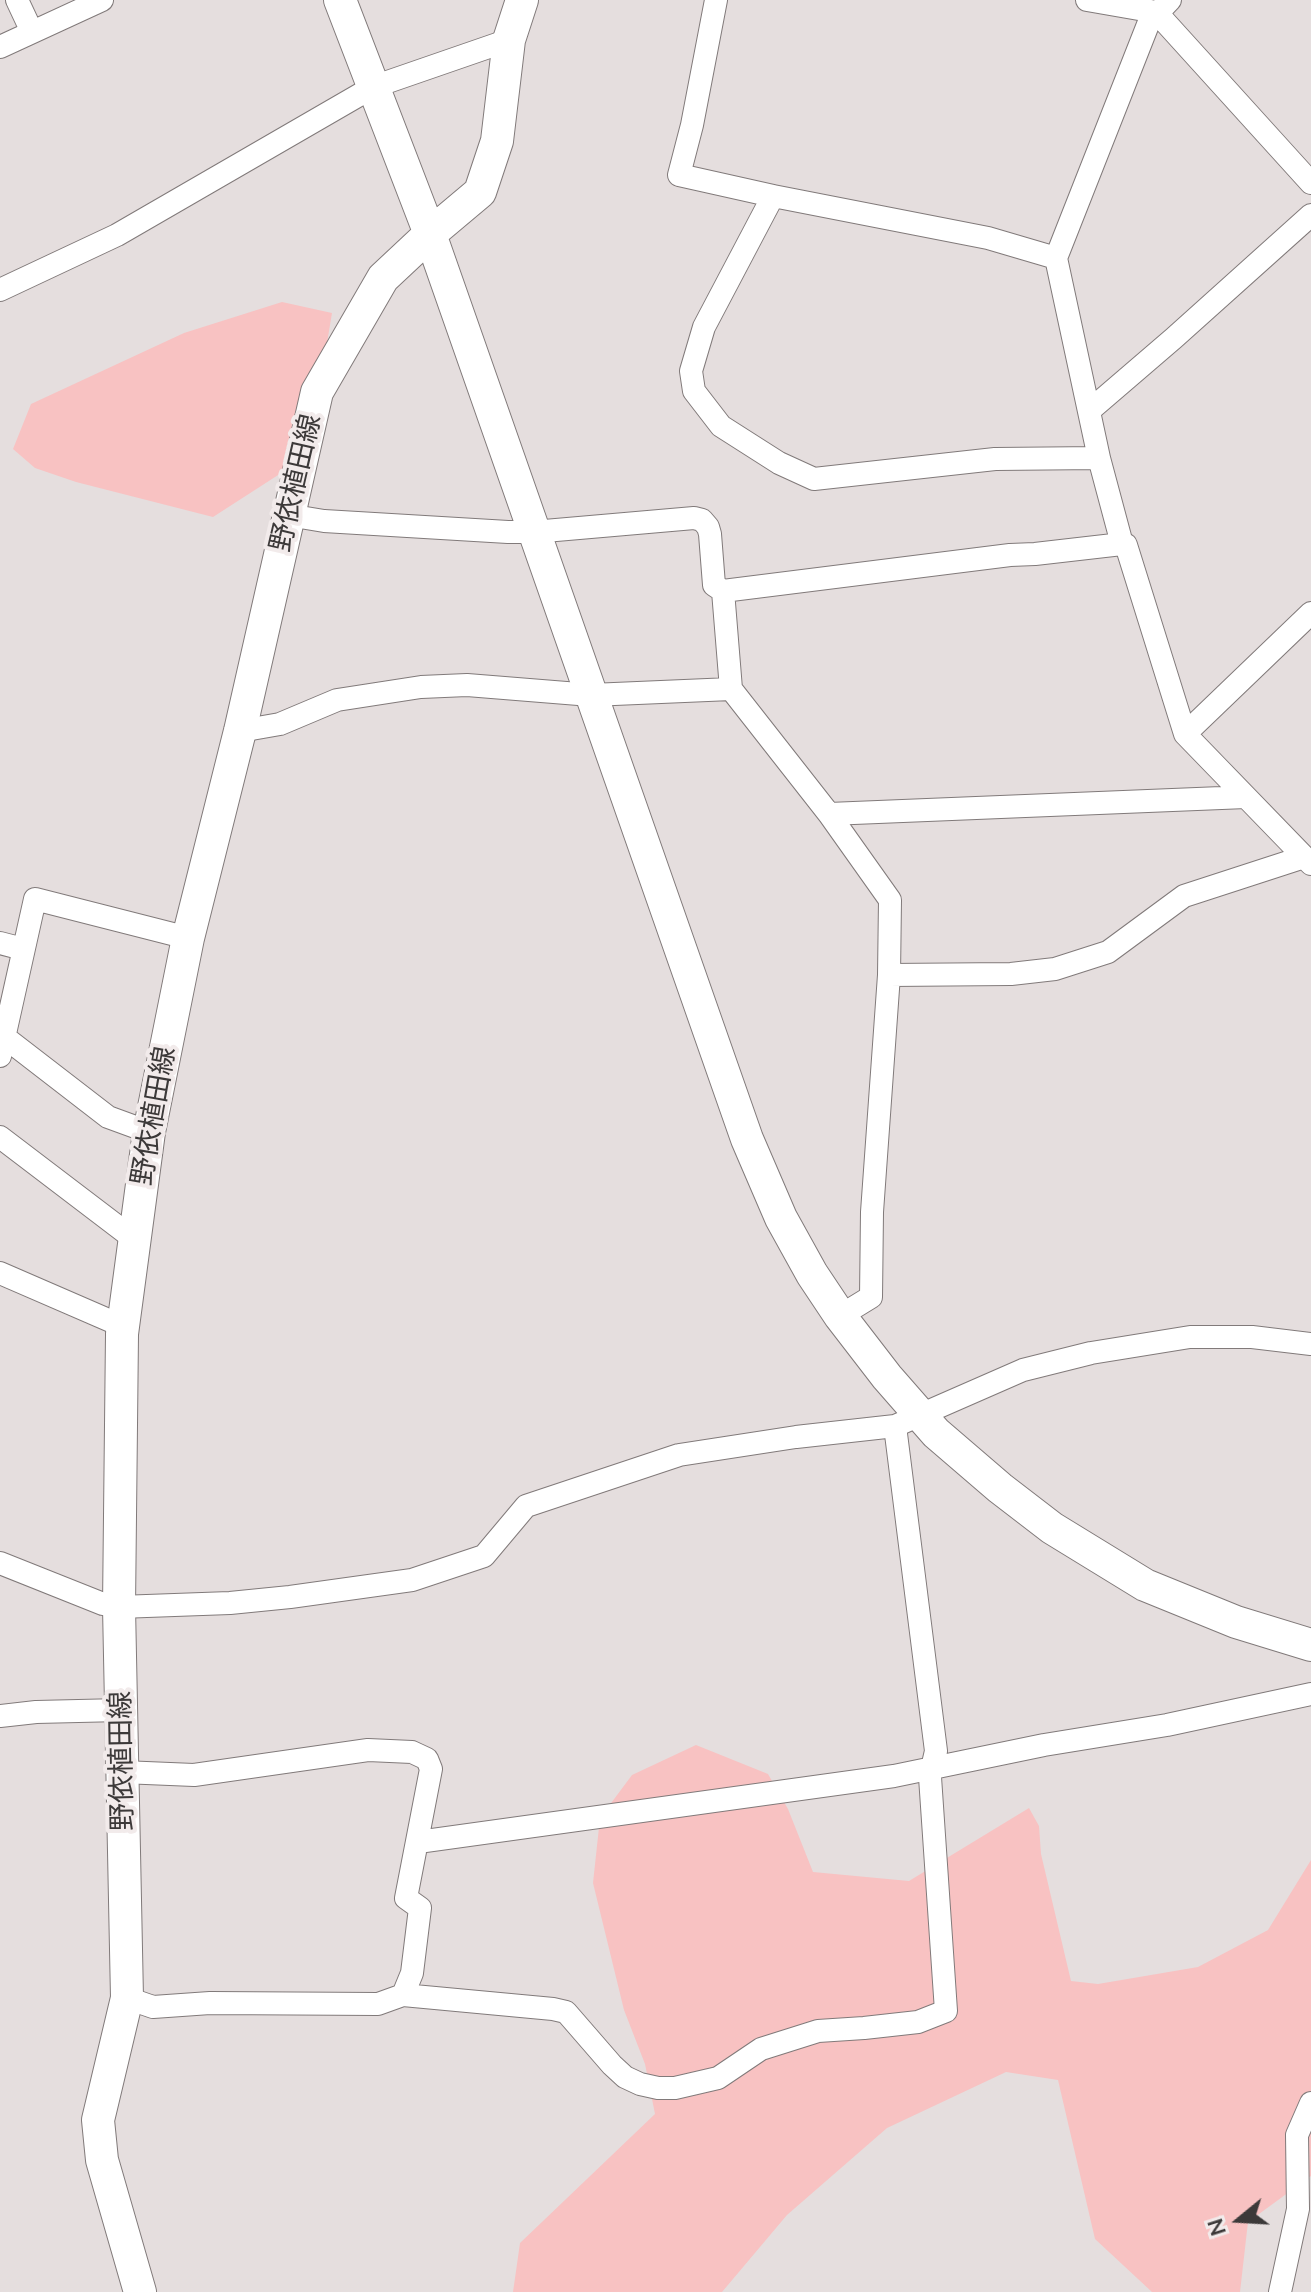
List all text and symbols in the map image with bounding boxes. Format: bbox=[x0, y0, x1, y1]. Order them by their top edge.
street label: 野依植田線 bbox=[264, 411, 328, 555]
street label: 野依植田線 bbox=[125, 1044, 183, 1188]
street label: 野依植田線 bbox=[104, 1691, 140, 1831]
north arrow bbox=[1199, 2180, 1279, 2260]
text: N bbox=[1200, 2215, 1232, 2240]

